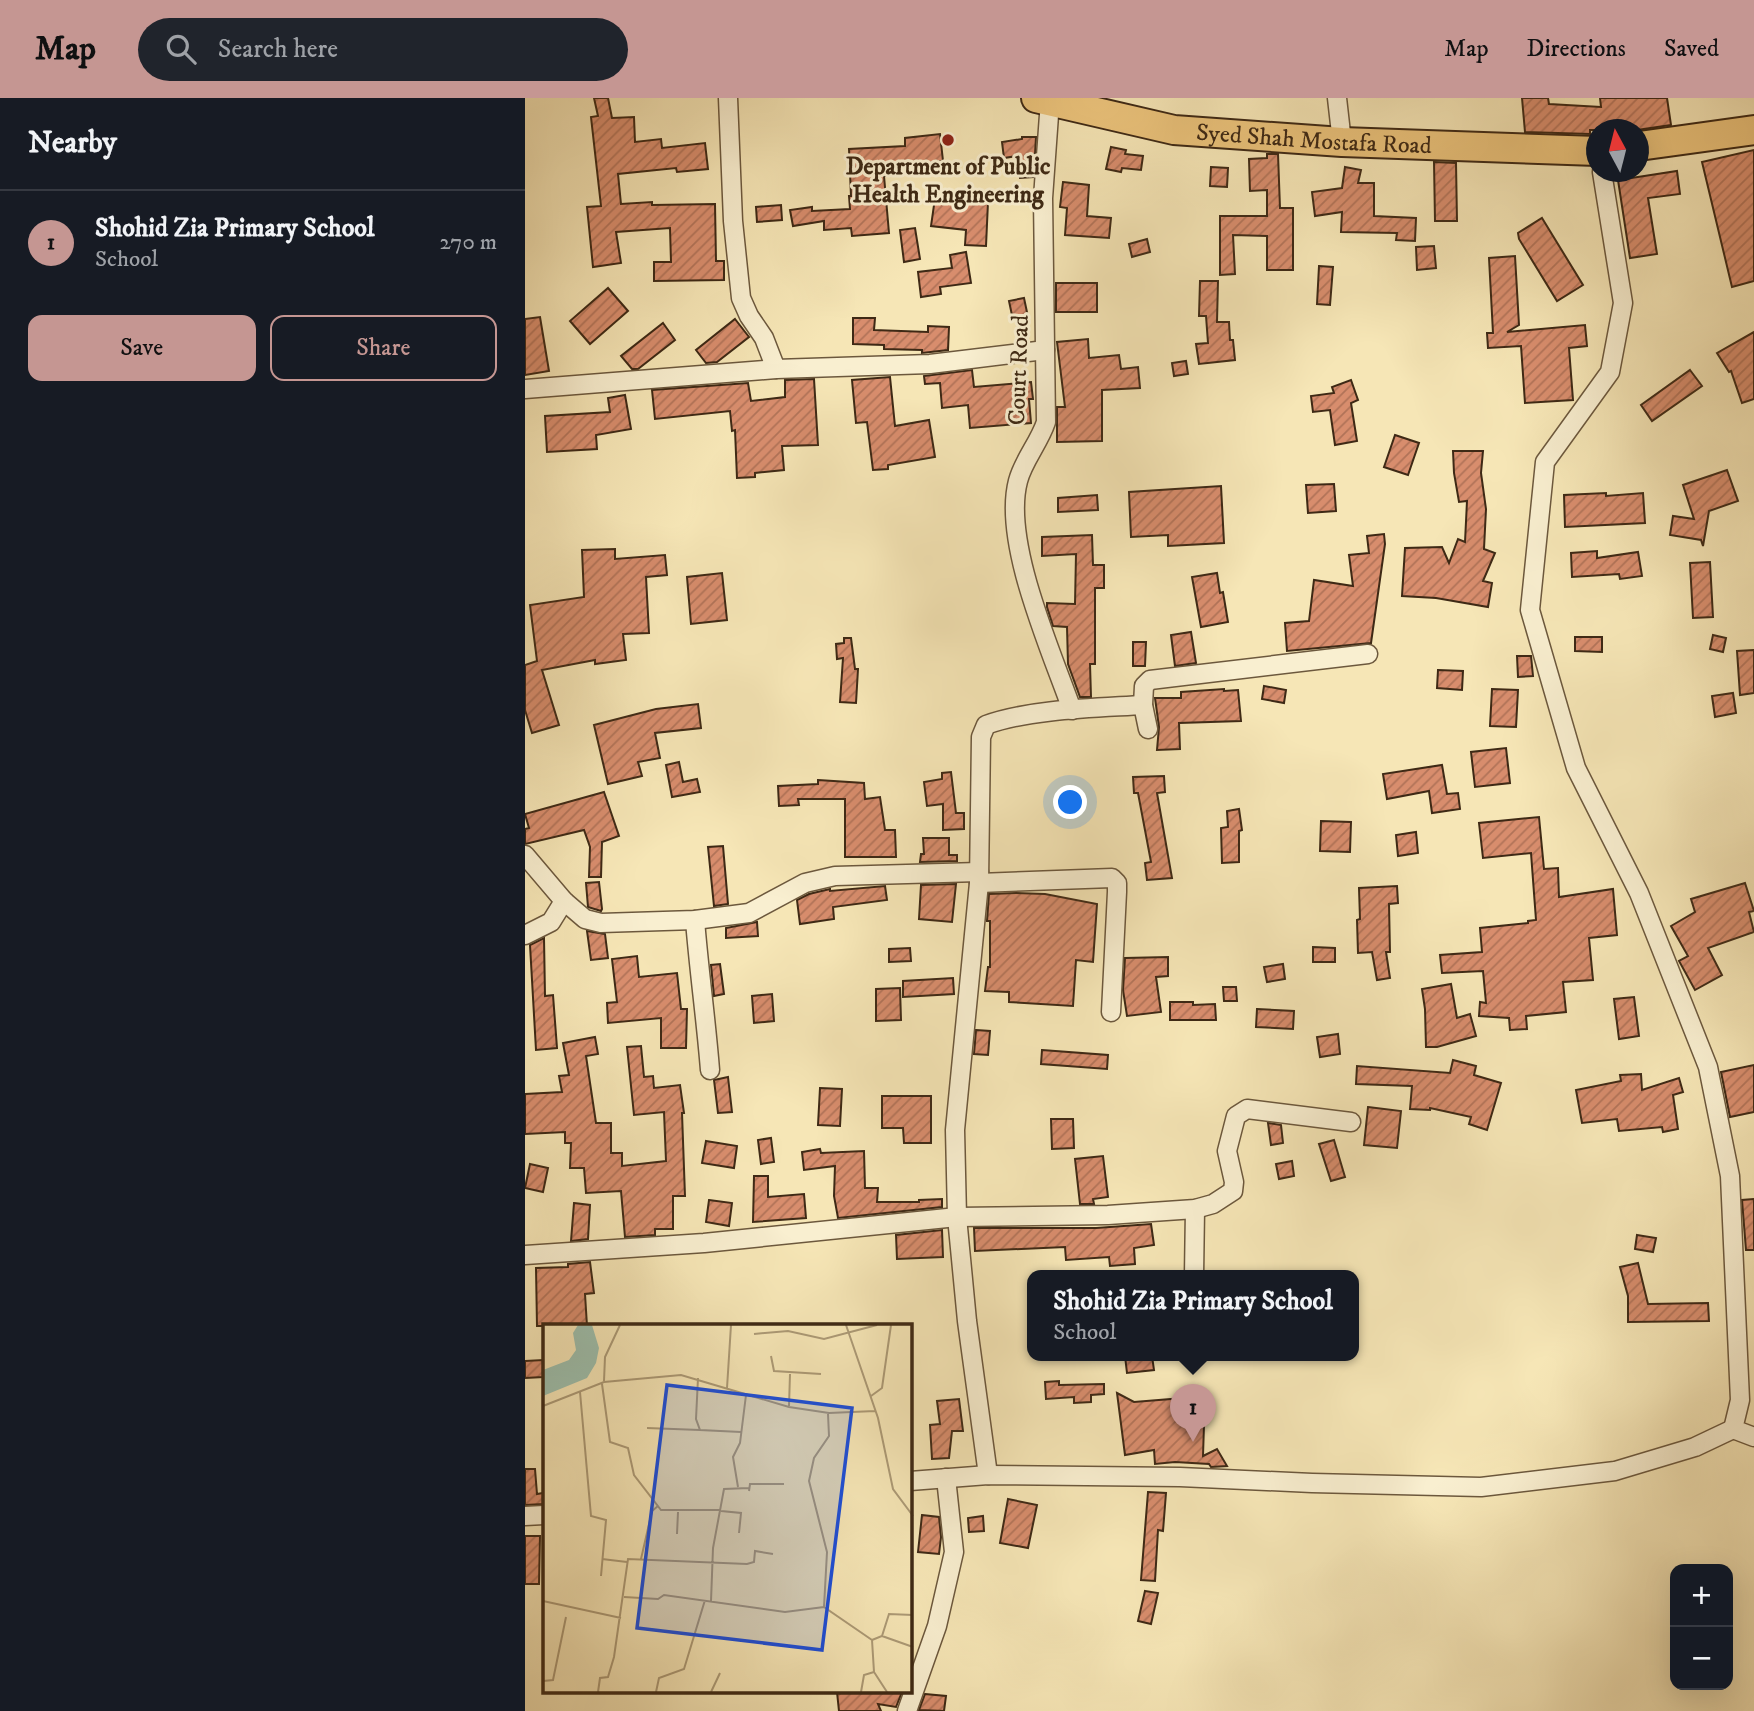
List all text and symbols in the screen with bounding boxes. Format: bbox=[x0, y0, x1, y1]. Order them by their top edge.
search box bbox=[138, 18, 628, 81]
text: Map bbox=[35, 29, 96, 70]
icon: search bbox=[162, 30, 200, 68]
text: Search here bbox=[218, 33, 338, 66]
text: Map bbox=[1444, 34, 1489, 64]
text: Directions bbox=[1527, 34, 1626, 64]
text: Saved bbox=[1664, 34, 1719, 64]
street label: Syed Shah Mostafa Road bbox=[1195, 118, 1432, 161]
north arrow bbox=[1586, 119, 1649, 182]
text: Nearby bbox=[28, 125, 117, 162]
marker: Department of Public Health Engineering bbox=[940, 132, 956, 148]
place label: Department of Public Health Engineering bbox=[846, 152, 1051, 210]
text: Shohid Zia Primary School bbox=[95, 212, 375, 245]
text: 1 bbox=[47, 228, 55, 257]
text: 270 m bbox=[440, 228, 497, 257]
text: School bbox=[95, 245, 158, 274]
street label: Court Road bbox=[1002, 314, 1036, 426]
button: Save bbox=[28, 315, 256, 381]
button: Share bbox=[270, 315, 497, 381]
your location bbox=[1053, 785, 1087, 819]
popup bbox=[1027, 1270, 1359, 1361]
text: Shohid Zia Primary School bbox=[1053, 1285, 1333, 1318]
text: School bbox=[1053, 1318, 1116, 1347]
inset map bbox=[543, 1324, 912, 1694]
pin: 1 bbox=[1170, 1384, 1216, 1442]
map controls bbox=[1670, 1564, 1733, 1690]
button: + bbox=[1670, 1564, 1733, 1627]
button: − bbox=[1670, 1627, 1733, 1690]

